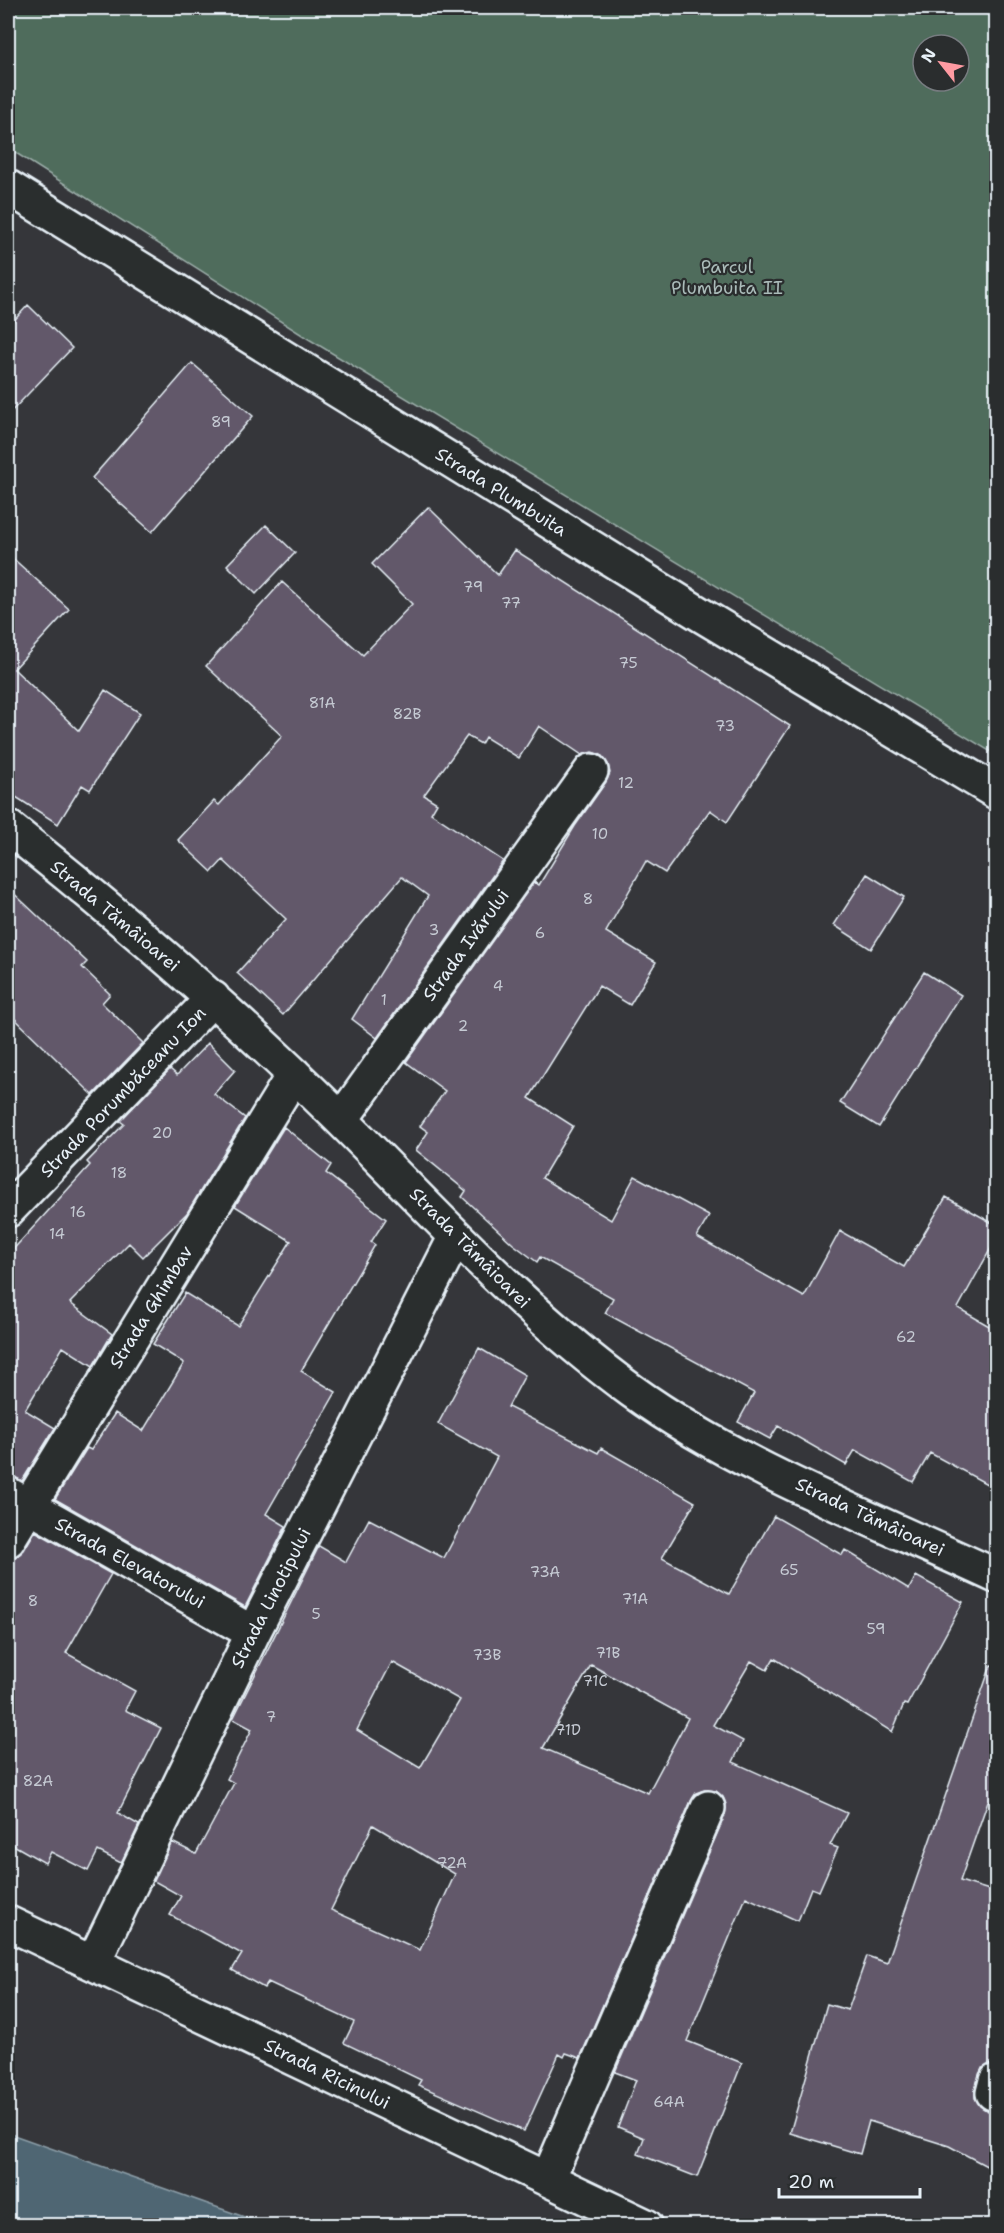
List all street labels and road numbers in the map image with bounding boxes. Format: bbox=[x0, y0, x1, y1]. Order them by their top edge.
street label: Strada Plumbuita bbox=[431, 442, 571, 542]
street label: Strada Tămâioarei bbox=[45, 855, 185, 977]
street label: Strada Ivărului bbox=[417, 884, 515, 1006]
street label: Strada Porumbăceanu Ion bbox=[35, 1001, 211, 1183]
street label: Strada Tămâioarei bbox=[404, 1182, 536, 1314]
street label: Strada Ghimbav bbox=[104, 1241, 198, 1373]
street label: Strada Tămâioarei bbox=[792, 1472, 948, 1562]
street label: Strada Elevatorului bbox=[51, 1512, 209, 1614]
street label: Strada Linotipului bbox=[225, 1524, 317, 1672]
street label: Strada Ricinului bbox=[260, 2033, 394, 2115]

